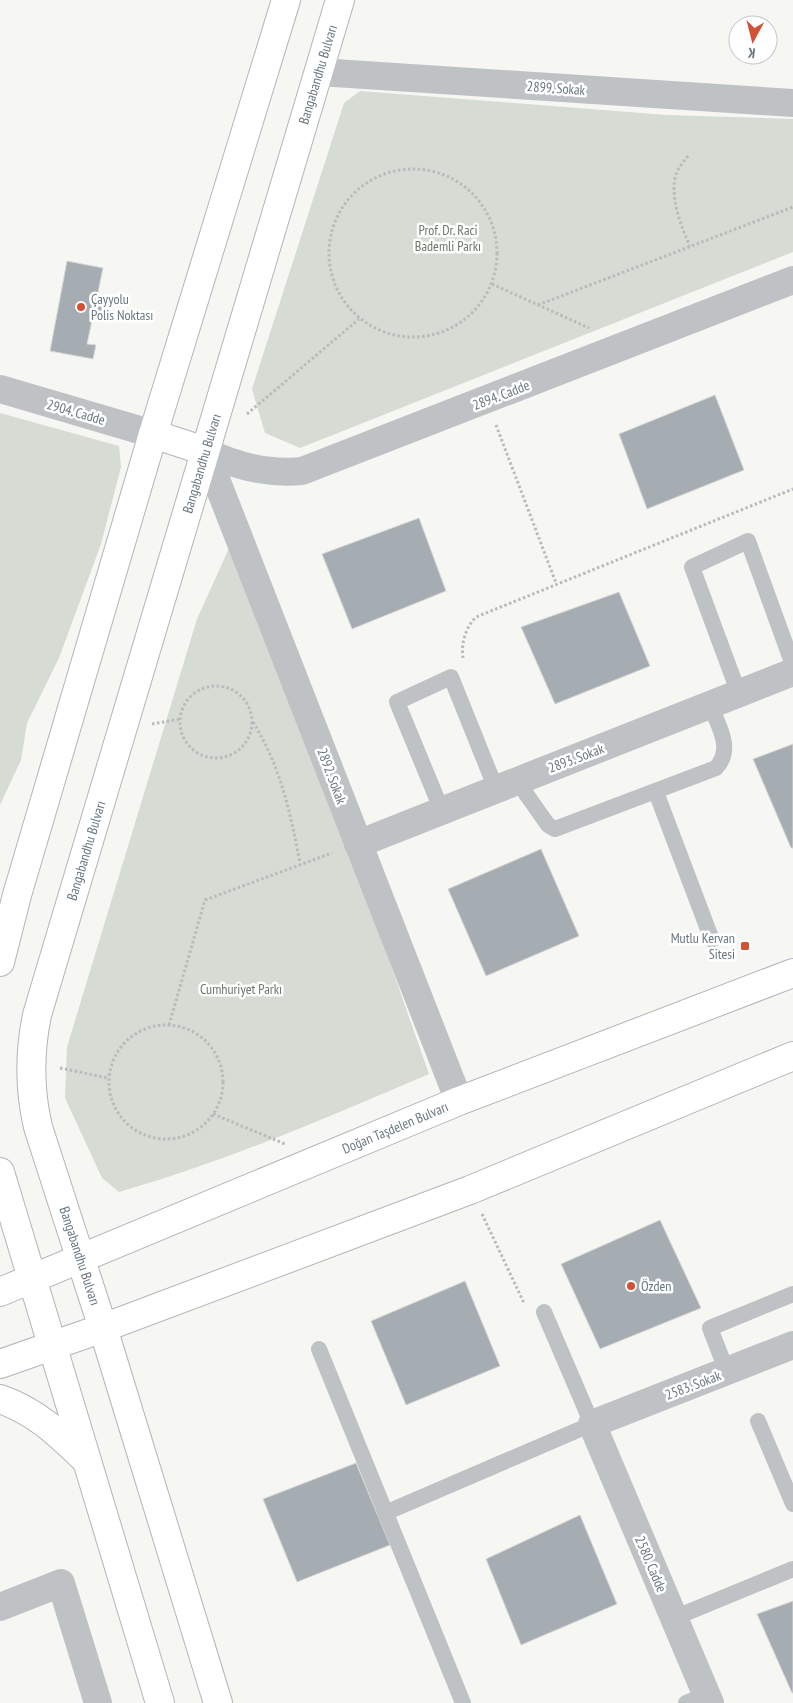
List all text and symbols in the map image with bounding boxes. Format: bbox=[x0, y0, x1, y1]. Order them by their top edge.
north arrow bbox=[728, 15, 778, 65]
street label: Bangabandhu Bulvarı bbox=[294, 22, 341, 126]
text: K bbox=[746, 43, 756, 62]
street label: 2899. Sokak bbox=[526, 77, 586, 99]
park label: Prof. Dr. Raci Bademli Parkı bbox=[415, 221, 481, 255]
place label: Çayyolu Polis Noktası bbox=[91, 290, 153, 324]
marker: Çayyolu Polis Noktası bbox=[75, 301, 87, 313]
street label: 2894. Cadde bbox=[470, 376, 532, 414]
street label: 2904. Cadde bbox=[45, 395, 107, 429]
street label: Bangabandhu Bulvarı bbox=[178, 412, 225, 515]
street label: 2893. Sokak bbox=[546, 739, 607, 777]
street label: 2892. Sokak bbox=[313, 746, 351, 807]
street label: Bangabandhu Bulvarı bbox=[63, 799, 109, 903]
place label: Mutlu Kervan Sitesi bbox=[671, 929, 735, 963]
marker: Mutlu Kervan Sitesi bbox=[739, 940, 751, 952]
park label: Cumhuriyet Parkı bbox=[200, 980, 282, 998]
street label: Doğan Taşdelen Bulvarı bbox=[339, 1098, 451, 1158]
street label: Bangabandhu Bulvarı bbox=[56, 1204, 104, 1308]
place label: Özden bbox=[641, 1277, 671, 1295]
marker: Özden bbox=[625, 1280, 637, 1292]
street label: 2583. Sokak bbox=[663, 1366, 724, 1404]
street label: 2580. Cadde bbox=[631, 1533, 671, 1595]

